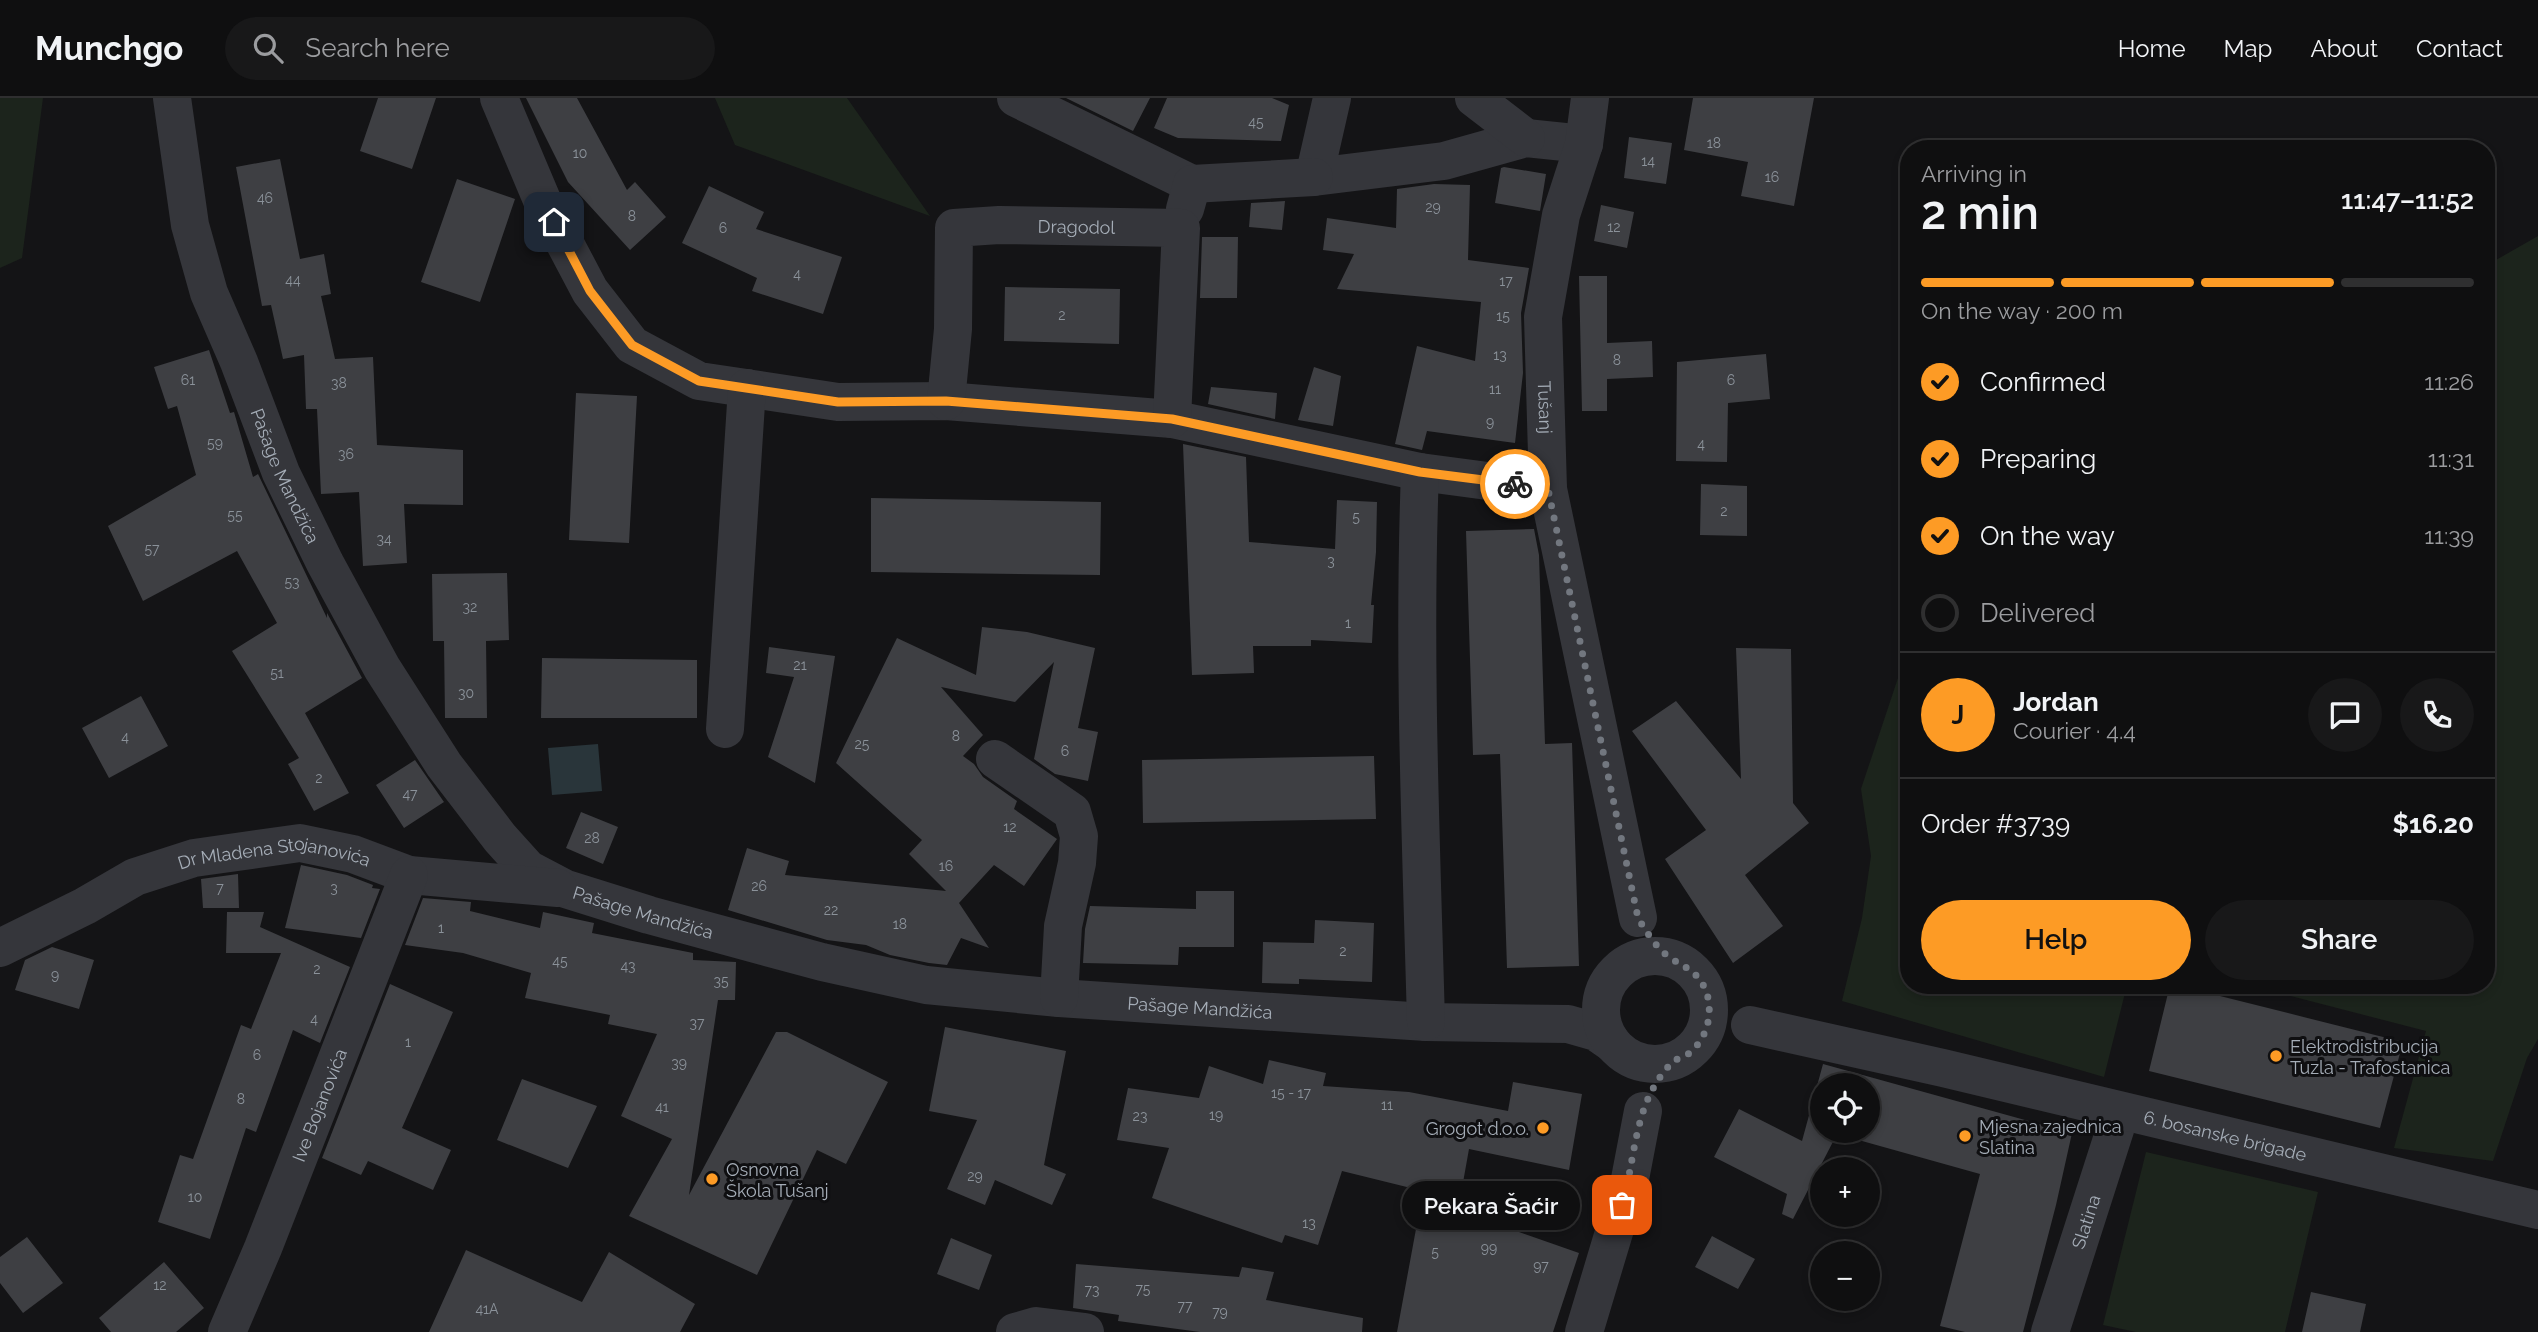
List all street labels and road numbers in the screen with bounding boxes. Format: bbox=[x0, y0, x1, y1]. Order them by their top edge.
street label: Dragodol bbox=[1038, 215, 1116, 237]
street label: Tušanj bbox=[1534, 380, 1557, 434]
street label: Pašage Mandžića bbox=[247, 405, 324, 547]
street label: Dr Mladena Stojanovića bbox=[175, 832, 374, 873]
street label: Pašage Mandžića bbox=[570, 881, 716, 943]
street label: Pašage Mandžića bbox=[1127, 992, 1273, 1022]
street label: Ive Bojanovića bbox=[287, 1045, 351, 1164]
street label: 6. bosanske brigade bbox=[2142, 1106, 2309, 1165]
street label: Slatina bbox=[2067, 1192, 2104, 1251]

